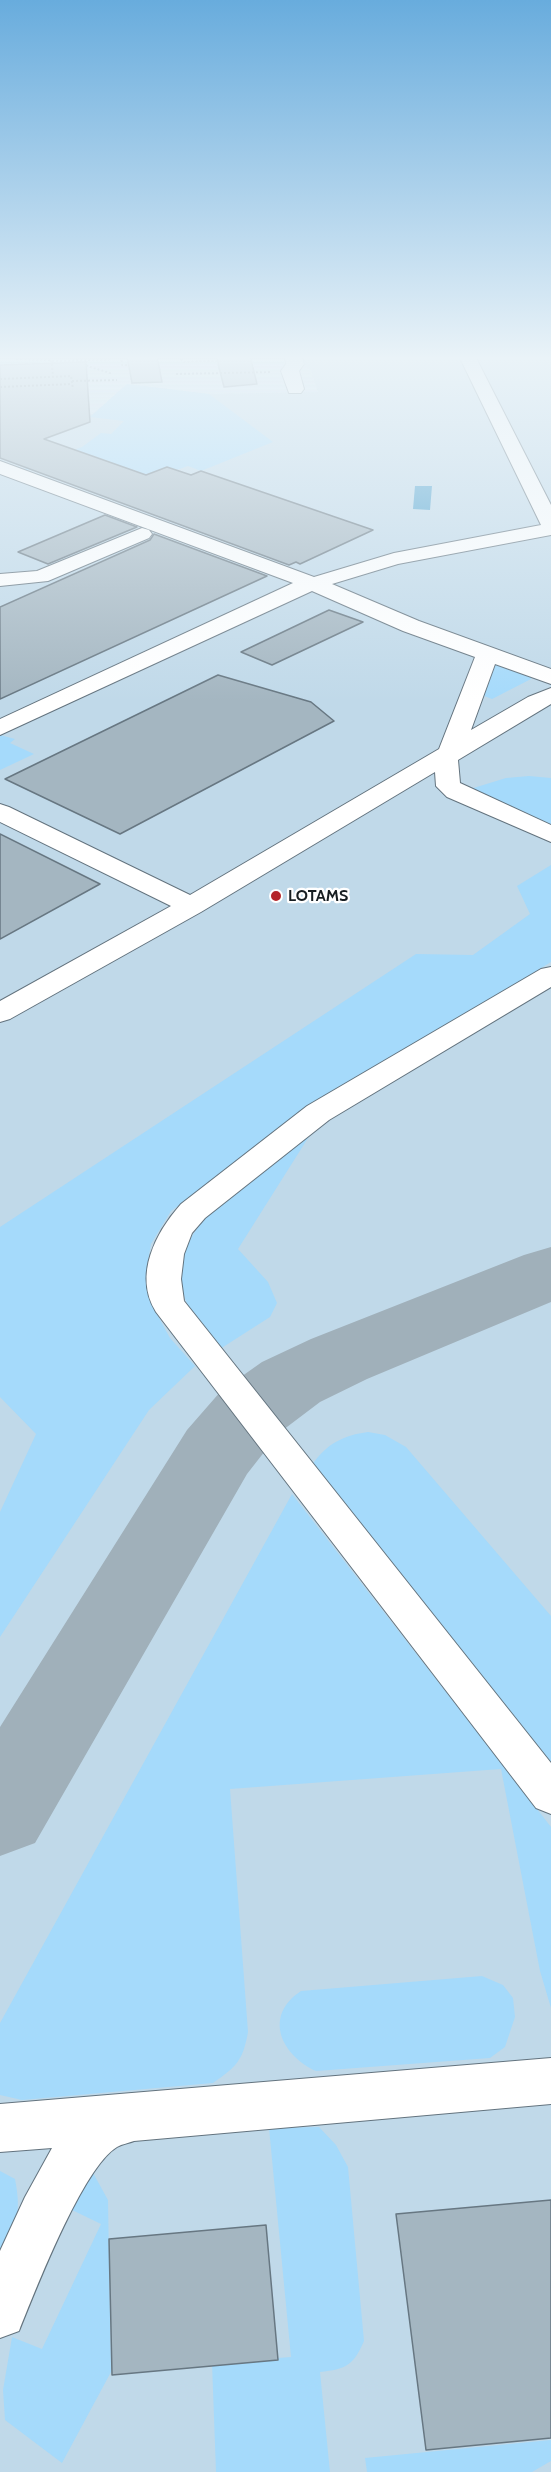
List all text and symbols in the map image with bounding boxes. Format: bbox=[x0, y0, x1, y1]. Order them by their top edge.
place label: LOTAMS bbox=[288, 886, 348, 906]
marker: LOTAMS bbox=[269, 889, 283, 903]

